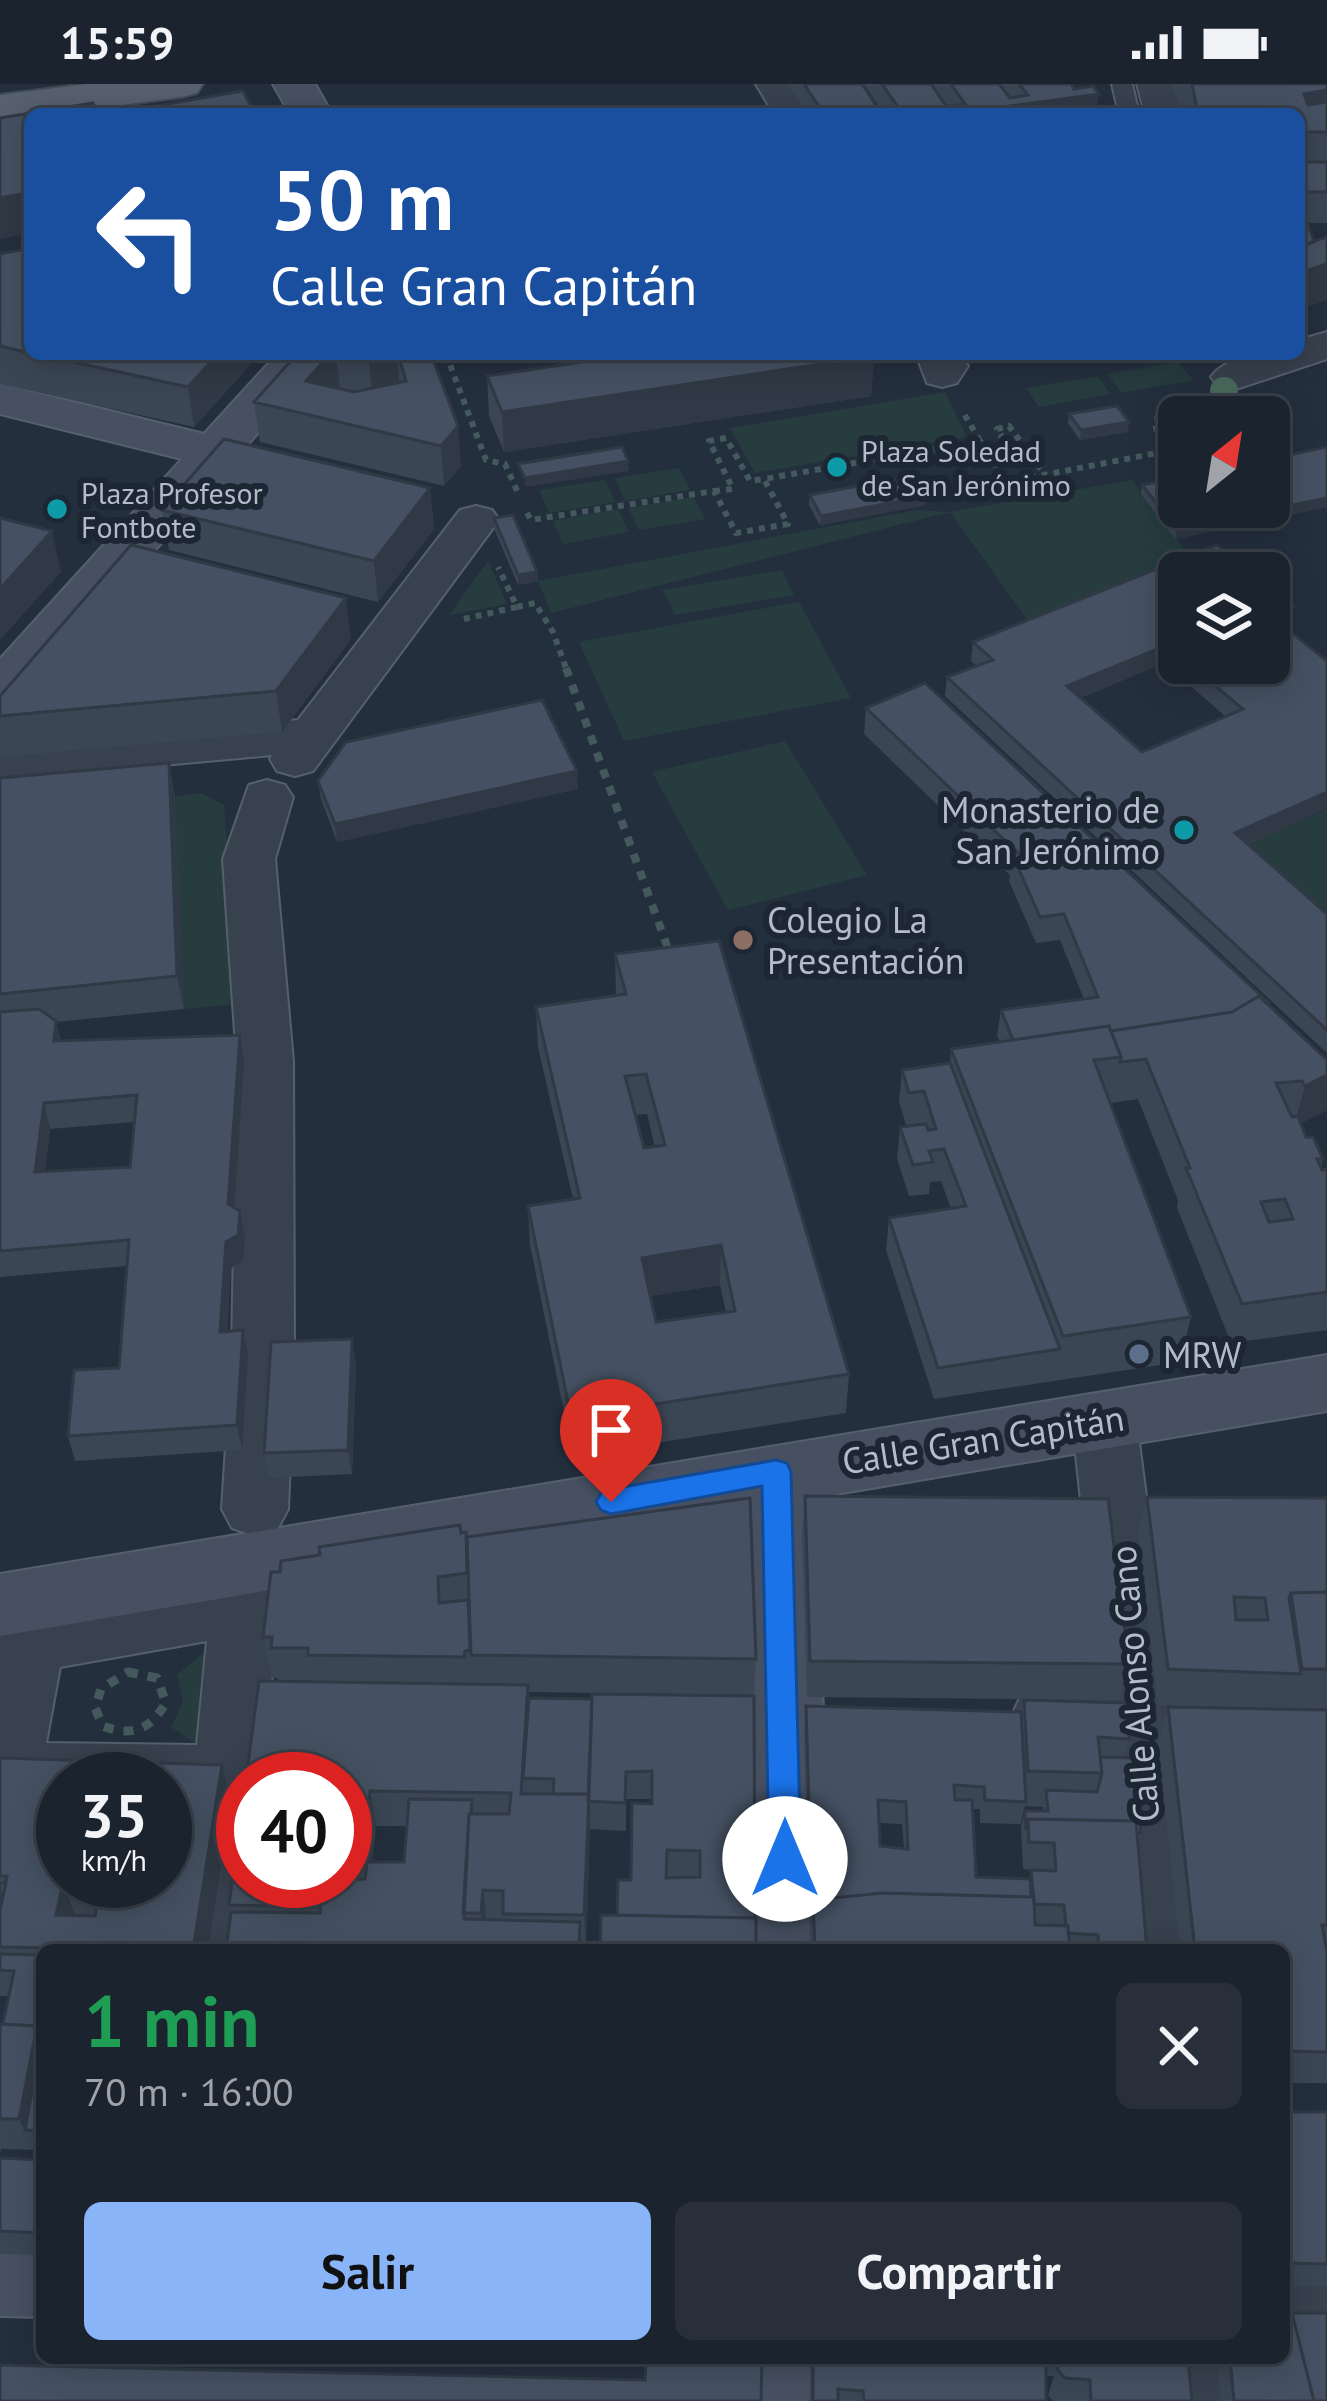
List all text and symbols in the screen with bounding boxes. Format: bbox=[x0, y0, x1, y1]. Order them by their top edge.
text: 15:59 bbox=[60, 13, 174, 71]
text: 50 m bbox=[270, 144, 454, 253]
icon: left bbox=[72, 156, 228, 312]
text: Calle Gran Capitán bbox=[270, 250, 697, 320]
north arrow bbox=[1158, 396, 1290, 528]
map controls bbox=[1158, 396, 1290, 684]
place label: Plaza Soledad de San Jerónimo bbox=[861, 431, 1071, 504]
marker: Plaza Soledad de San Jerónimo bbox=[824, 454, 850, 480]
place label: Plaza Profesor Fontbote bbox=[81, 473, 263, 546]
marker: Plaza Profesor Fontbote bbox=[44, 496, 70, 522]
button: layers bbox=[1158, 552, 1290, 684]
place label: Monasterio de San Jerónimo bbox=[941, 786, 1160, 874]
marker: Monasterio de San Jerónimo bbox=[1171, 817, 1197, 843]
place label: Colegio La Presentación bbox=[767, 896, 964, 984]
marker: Colegio La Presentación bbox=[730, 927, 756, 953]
place label: MRW bbox=[1163, 1331, 1241, 1378]
marker: MRW bbox=[1126, 1341, 1152, 1367]
pin bbox=[560, 1379, 662, 1502]
street label: Calle Gran Capitán bbox=[839, 1394, 1127, 1484]
icon: arrive bbox=[578, 1397, 644, 1463]
street label: Calle Alonso Cano bbox=[1099, 1544, 1169, 1824]
speed limit sign: 40 bbox=[216, 1752, 372, 1908]
text: 35 bbox=[80, 1776, 148, 1854]
position arrow bbox=[722, 1796, 848, 1922]
text: km/h bbox=[81, 1840, 147, 1879]
text: 1 min bbox=[84, 1974, 260, 2067]
button: close bbox=[1116, 1983, 1242, 2109]
text: 70 m · 16:00 bbox=[84, 2066, 293, 2117]
button: Salir bbox=[84, 2202, 651, 2340]
button: Compartir bbox=[675, 2202, 1242, 2340]

